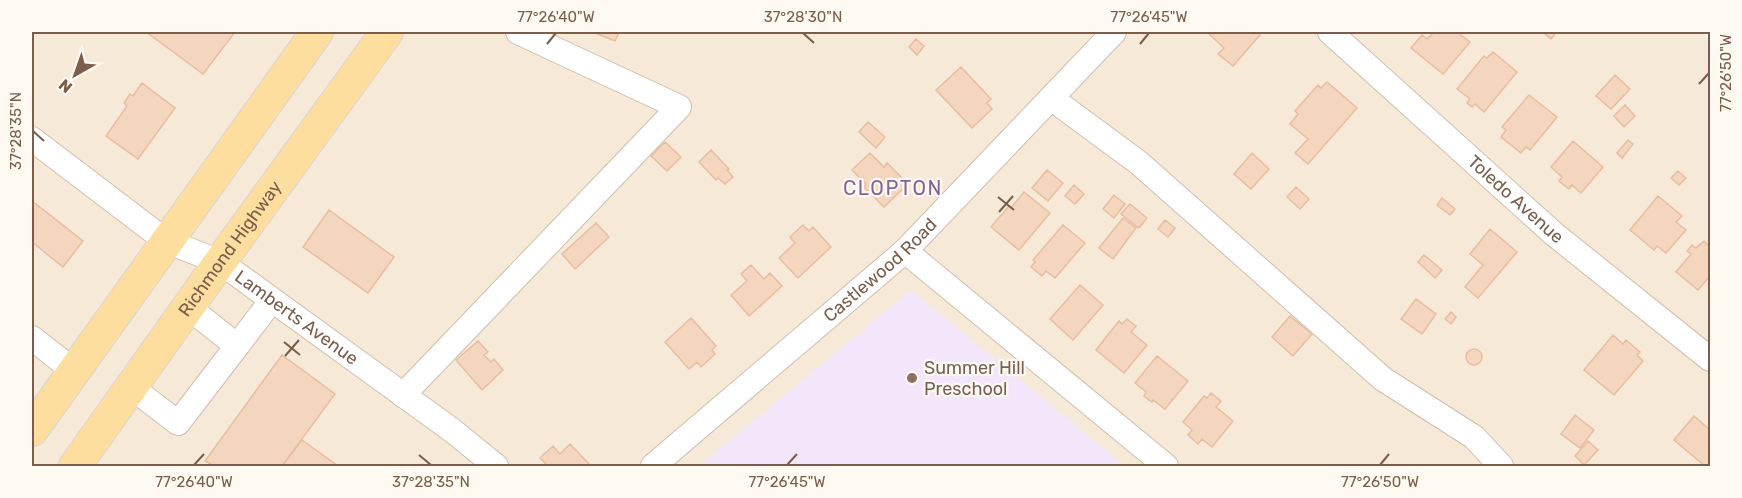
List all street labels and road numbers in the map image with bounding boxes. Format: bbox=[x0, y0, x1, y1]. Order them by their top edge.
street label: Toledo Avenue bbox=[1463, 151, 1568, 248]
street label: Richmond Highway bbox=[174, 176, 286, 321]
street label: Castlewood Road bbox=[819, 214, 941, 327]
street label: Lamberts Avenue bbox=[231, 266, 363, 370]

